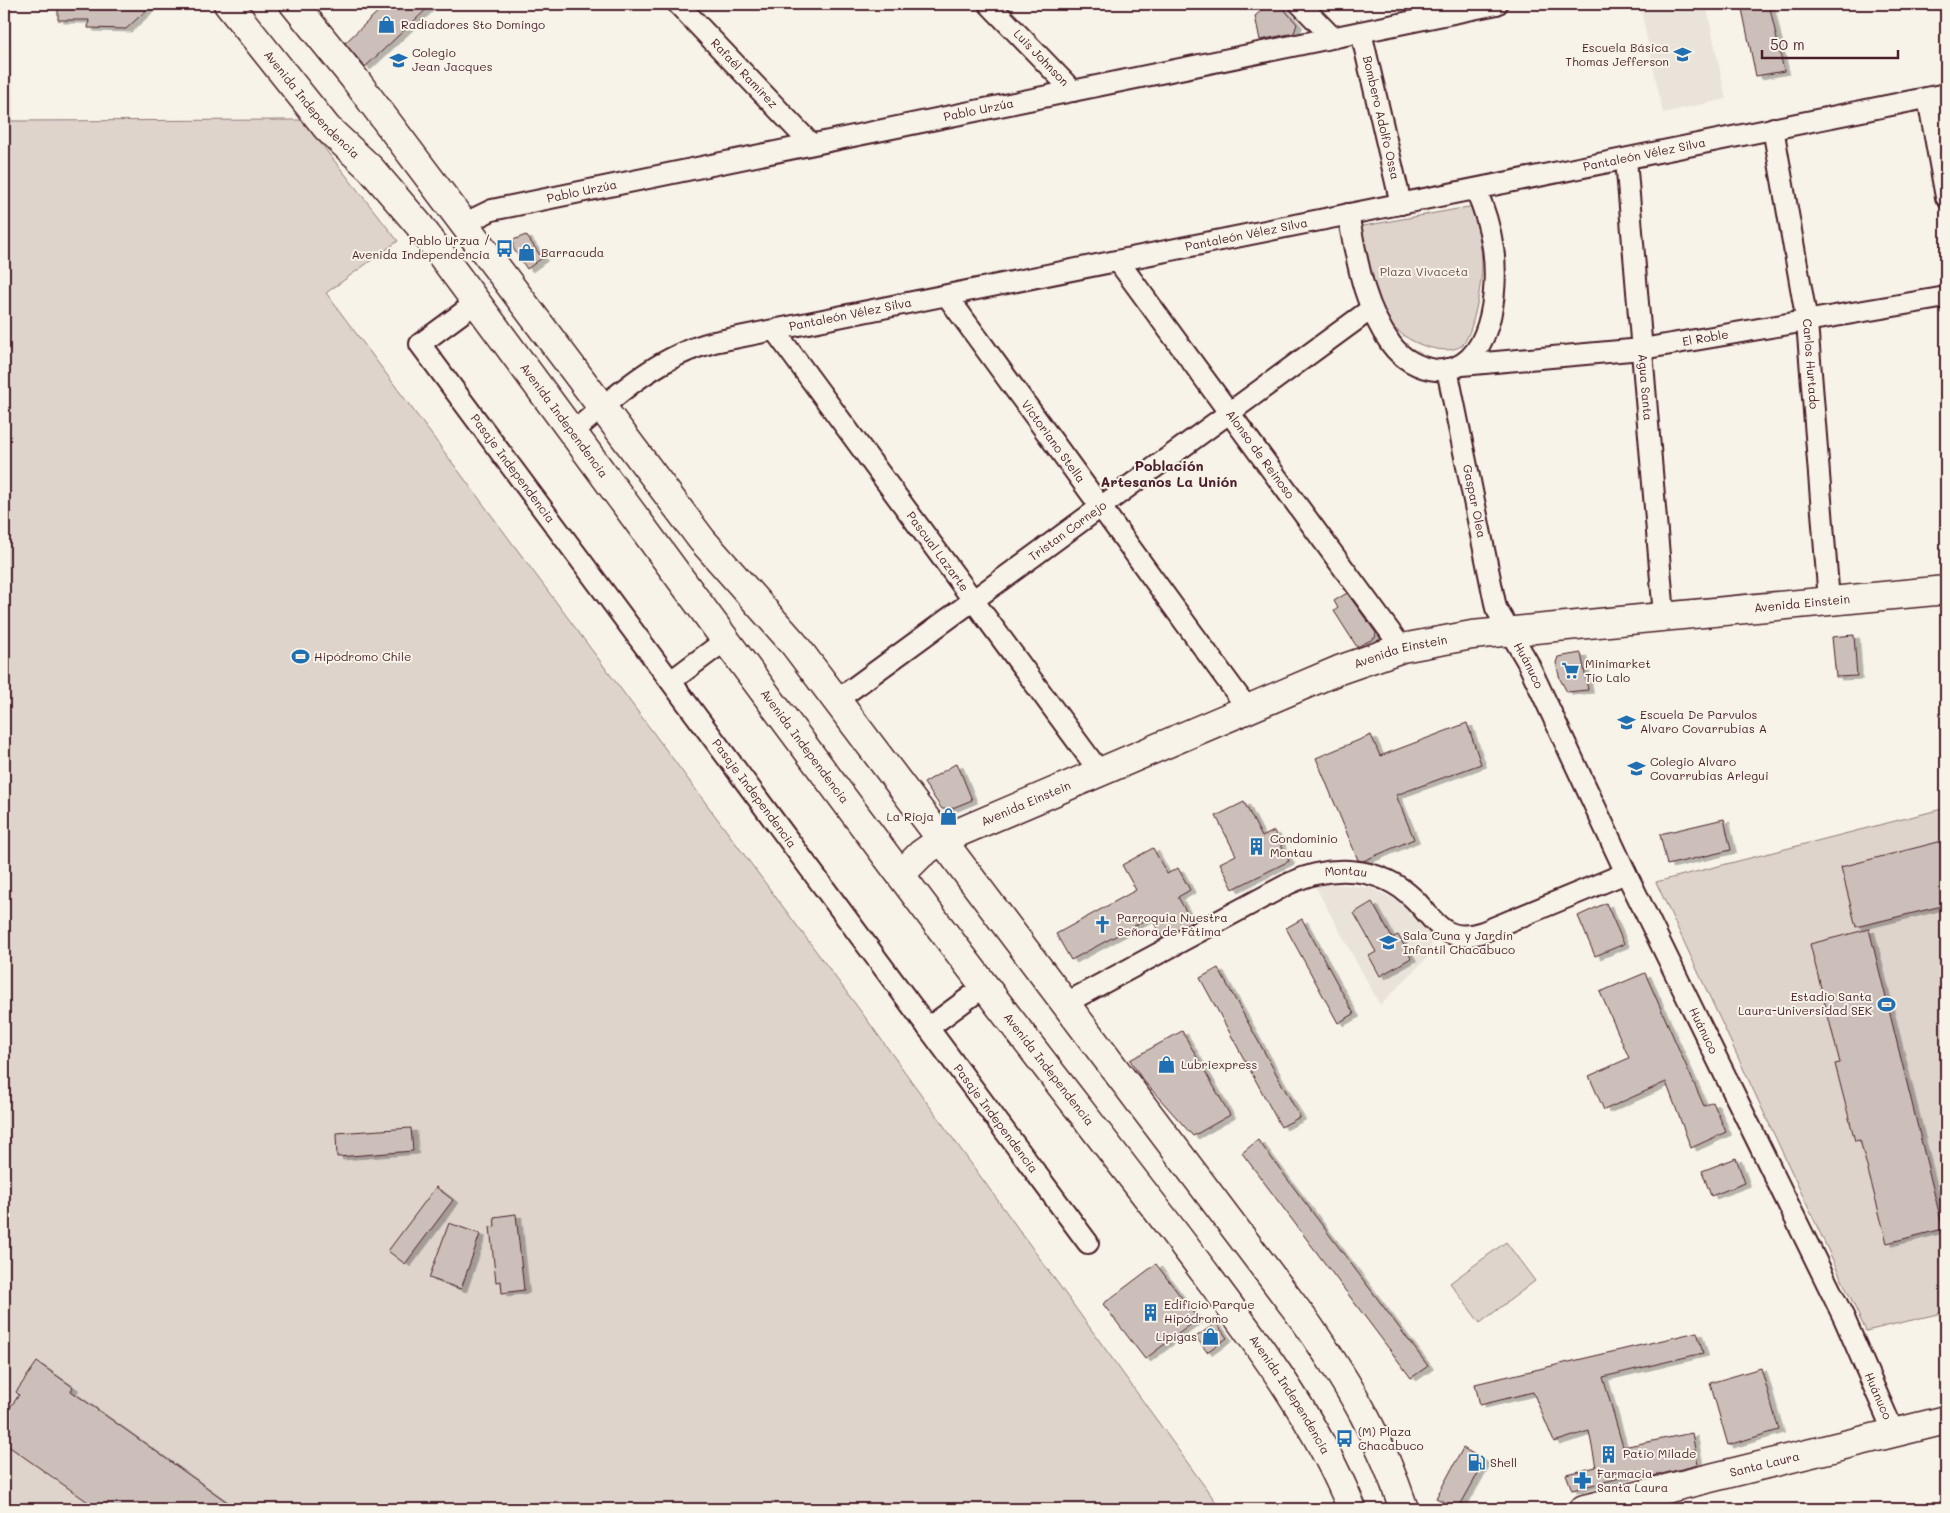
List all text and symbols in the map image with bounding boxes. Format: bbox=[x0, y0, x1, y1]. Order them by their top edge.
shop icon: Radiadores Sto Domingo bbox=[377, 15, 397, 35]
place label: Radiadores Sto Domingo bbox=[401, 16, 545, 32]
street label: Luis Johnson bbox=[1011, 25, 1073, 89]
scale bar bbox=[1762, 28, 1899, 60]
text: 50 m bbox=[1770, 34, 1805, 54]
street label: Rafaél Ramírez bbox=[708, 35, 782, 111]
place label: Escuela Básica Thomas Jefferson bbox=[1565, 39, 1669, 69]
place label: Colegio Jean Jacques bbox=[412, 44, 493, 74]
school or university icon: Escuela Básica Thomas Jefferson bbox=[1673, 45, 1693, 65]
street label: Avenida Independencia bbox=[261, 47, 364, 161]
school or university icon: Colegio Jean Jacques bbox=[388, 50, 408, 70]
street label: Bombero Adolfo Ossa bbox=[1360, 54, 1404, 181]
street label: Pablo Urzúa bbox=[942, 94, 1015, 124]
street label: Pantaleón Vélez Silva bbox=[1581, 134, 1707, 174]
street label: Pablo Urzúa bbox=[545, 176, 618, 206]
street label: Pantaleón Vélez Silva bbox=[1183, 214, 1309, 254]
place label: Pablo Urzua / Avenida Independencia bbox=[352, 232, 490, 262]
bus stop icon: Pablo Urzua / Avenida Independencia bbox=[494, 238, 514, 258]
shop icon: Barracuda bbox=[517, 243, 537, 263]
place label: Barracuda bbox=[541, 244, 604, 260]
park label: Plaza Vivaceta bbox=[1380, 263, 1468, 279]
street label: Pantaleón Vélez Silva bbox=[787, 293, 913, 334]
street label: Carlos Hurtado bbox=[1800, 318, 1823, 410]
street label: El Roble bbox=[1681, 325, 1730, 349]
street label: Agua Santa bbox=[1635, 353, 1657, 421]
street label: Avenida Independencia bbox=[517, 360, 612, 481]
street label: Victoriano Stella bbox=[1018, 396, 1089, 485]
street label: Alonso de Reinoso bbox=[1223, 406, 1299, 502]
street label: Pasaje Independencia bbox=[468, 410, 559, 526]
district label: Población Artesanos La Unión bbox=[1101, 456, 1237, 491]
street label: Gaspar Olea bbox=[1460, 463, 1490, 539]
street label: Tristan Cornejo bbox=[1025, 496, 1109, 564]
street label: Pascual Lazarte bbox=[904, 508, 973, 594]
street label: Avenida Einstein bbox=[1753, 590, 1851, 615]
street label: Avenida Einstein bbox=[1351, 631, 1448, 671]
street label: Huánuco bbox=[1511, 639, 1548, 691]
sports icon: Hipódromo Chile bbox=[290, 647, 310, 667]
place label: Hipódromo Chile bbox=[314, 648, 411, 664]
place label: Minimarket Tio Lalo bbox=[1585, 655, 1651, 685]
supermarket icon: Minimarket Tio Lalo bbox=[1561, 661, 1581, 681]
street label: Avenida Independencia bbox=[758, 685, 853, 806]
place label: Escuela De Parvulos Alvaro Covarrubias A bbox=[1640, 706, 1767, 736]
school or university icon: Escuela De Parvulos Alvaro Covarrubias A bbox=[1616, 712, 1636, 732]
street label: Pasaje Independencia bbox=[709, 735, 801, 851]
place label: Colegio Alvaro Covarrubias Arlegui bbox=[1650, 753, 1769, 783]
school or university icon: Colegio Alvaro Covarrubias Arlegui bbox=[1626, 759, 1646, 779]
street label: Avenida Einstein bbox=[978, 777, 1073, 829]
shop icon: La Rioja bbox=[938, 807, 958, 827]
place label: La Rioja bbox=[886, 808, 934, 824]
place label: Condominio Montau bbox=[1270, 830, 1338, 860]
building icon: Condominio Montau bbox=[1246, 836, 1266, 856]
street label: Montau bbox=[1324, 862, 1369, 880]
place label: Parroquia Nuestra Señora de Fátima bbox=[1117, 909, 1228, 939]
church icon: Parroquia Nuestra Señora de Fátima bbox=[1093, 915, 1113, 935]
place label: Sala Cuna y Jardín Infantil Chacabuco bbox=[1403, 927, 1515, 957]
school or university icon: Sala Cuna y Jardín Infantil Chacabuco bbox=[1379, 933, 1399, 953]
place label: Estadio Santa Laura-Universidad SEK bbox=[1738, 988, 1873, 1018]
sports icon: Estadio Santa Laura-Universidad SEK bbox=[1876, 994, 1896, 1014]
street label: Huánuco bbox=[1686, 1004, 1722, 1056]
street label: Avenida Independencia bbox=[1001, 1009, 1098, 1129]
shop icon: Lubriexpress bbox=[1157, 1055, 1177, 1075]
place label: Lubriexpress bbox=[1181, 1056, 1257, 1072]
street label: Pasaje Independencia bbox=[951, 1060, 1042, 1176]
place label: Edificio Parque Hipódromo bbox=[1164, 1296, 1255, 1326]
building icon: Edificio Parque Hipódromo bbox=[1140, 1302, 1160, 1322]
shop icon: Lipigas bbox=[1201, 1327, 1221, 1347]
place label: Lipigas bbox=[1156, 1328, 1197, 1344]
street label: Avenida Independencia bbox=[1246, 1331, 1334, 1457]
street label: Huánuco bbox=[1862, 1370, 1896, 1422]
place label: (M) Plaza Chacabuco bbox=[1358, 1423, 1424, 1453]
bus stop icon: (M) Plaza Chacabuco bbox=[1334, 1429, 1354, 1449]
building icon: Patio Milade bbox=[1599, 1444, 1619, 1464]
place label: Patio Milade bbox=[1623, 1445, 1696, 1461]
street label: Santa Laura bbox=[1728, 1447, 1801, 1480]
fuel station icon: Shell bbox=[1466, 1453, 1486, 1473]
place label: Shell bbox=[1490, 1454, 1517, 1470]
place label: Farmacia Santa Laura bbox=[1597, 1465, 1668, 1495]
pharmacy icon: Farmacia Santa Laura bbox=[1573, 1471, 1593, 1491]

